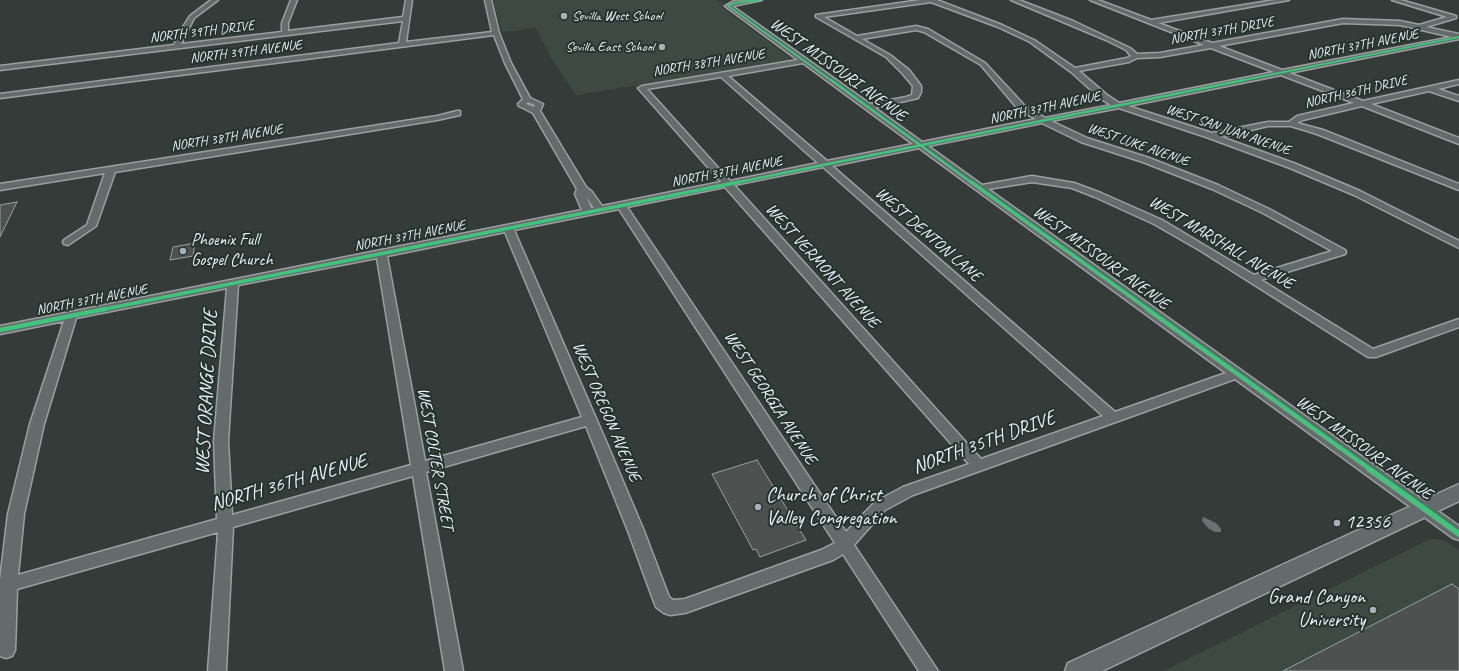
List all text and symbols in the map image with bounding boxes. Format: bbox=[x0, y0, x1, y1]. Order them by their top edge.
place label: Sevilla West School bbox=[572, 8, 662, 24]
marker: Sevilla West School bbox=[559, 11, 569, 21]
street label: WEST MISSOURI AVENUE bbox=[766, 14, 910, 126]
street label: NORTH 37TH DRIVE bbox=[1169, 14, 1275, 48]
street label: NORTH 39TH DRIVE bbox=[149, 17, 255, 47]
street label: NORTH 37TH AVENUE bbox=[1306, 26, 1420, 64]
street label: NORTH 39TH AVENUE bbox=[189, 37, 303, 67]
place label: Sevilla East School bbox=[565, 39, 654, 55]
marker: Sevilla East School bbox=[657, 42, 667, 52]
street label: NORTH 38TH AVENUE bbox=[652, 46, 766, 80]
street label: NORTH 36TH DRIVE bbox=[1303, 72, 1409, 112]
street label: NORTH 37TH AVENUE bbox=[988, 88, 1102, 128]
street label: WEST SAN JUAN AVENUE bbox=[1164, 101, 1292, 159]
street label: WEST LUKE AVENUE bbox=[1085, 120, 1191, 170]
street label: NORTH 38TH AVENUE bbox=[170, 121, 284, 155]
street label: NORTH 37TH AVENUE bbox=[670, 153, 784, 191]
street label: WEST DENTON LANE bbox=[871, 183, 985, 287]
street label: WEST MARSHALL AVENUE bbox=[1145, 192, 1297, 294]
street label: WEST VERMONT AVENUE bbox=[761, 199, 883, 333]
street label: WEST MISSOURI AVENUE bbox=[1029, 202, 1173, 314]
street label: NORTH 37TH AVENUE bbox=[353, 217, 467, 255]
place label: Phoenix Full Gospel Church bbox=[191, 231, 273, 271]
marker: Phoenix Full Gospel Church bbox=[178, 246, 188, 256]
street label: NORTH 37TH AVENUE bbox=[35, 281, 149, 319]
street label: WEST ORANGE DRIVE bbox=[191, 309, 223, 475]
street label: WEST GEORGIA AVENUE bbox=[719, 328, 821, 468]
street label: WEST OREGON AVENUE bbox=[567, 339, 645, 485]
street label: WEST COLTER STREET bbox=[412, 386, 458, 532]
street label: WEST MISSOURI AVENUE bbox=[1292, 392, 1436, 504]
street label: NORTH 35TH DRIVE bbox=[909, 406, 1059, 480]
street label: NORTH 36TH AVENUE bbox=[208, 449, 370, 517]
place label: Church of Christ Valley Congregation bbox=[766, 484, 896, 531]
marker: Church of Christ Valley Congregation bbox=[753, 502, 763, 512]
place label: 12356 bbox=[1345, 511, 1390, 535]
marker: 12356 bbox=[1332, 518, 1342, 528]
place label: Grand Canyon University bbox=[1268, 586, 1365, 633]
marker: Grand Canyon University bbox=[1368, 605, 1378, 615]

